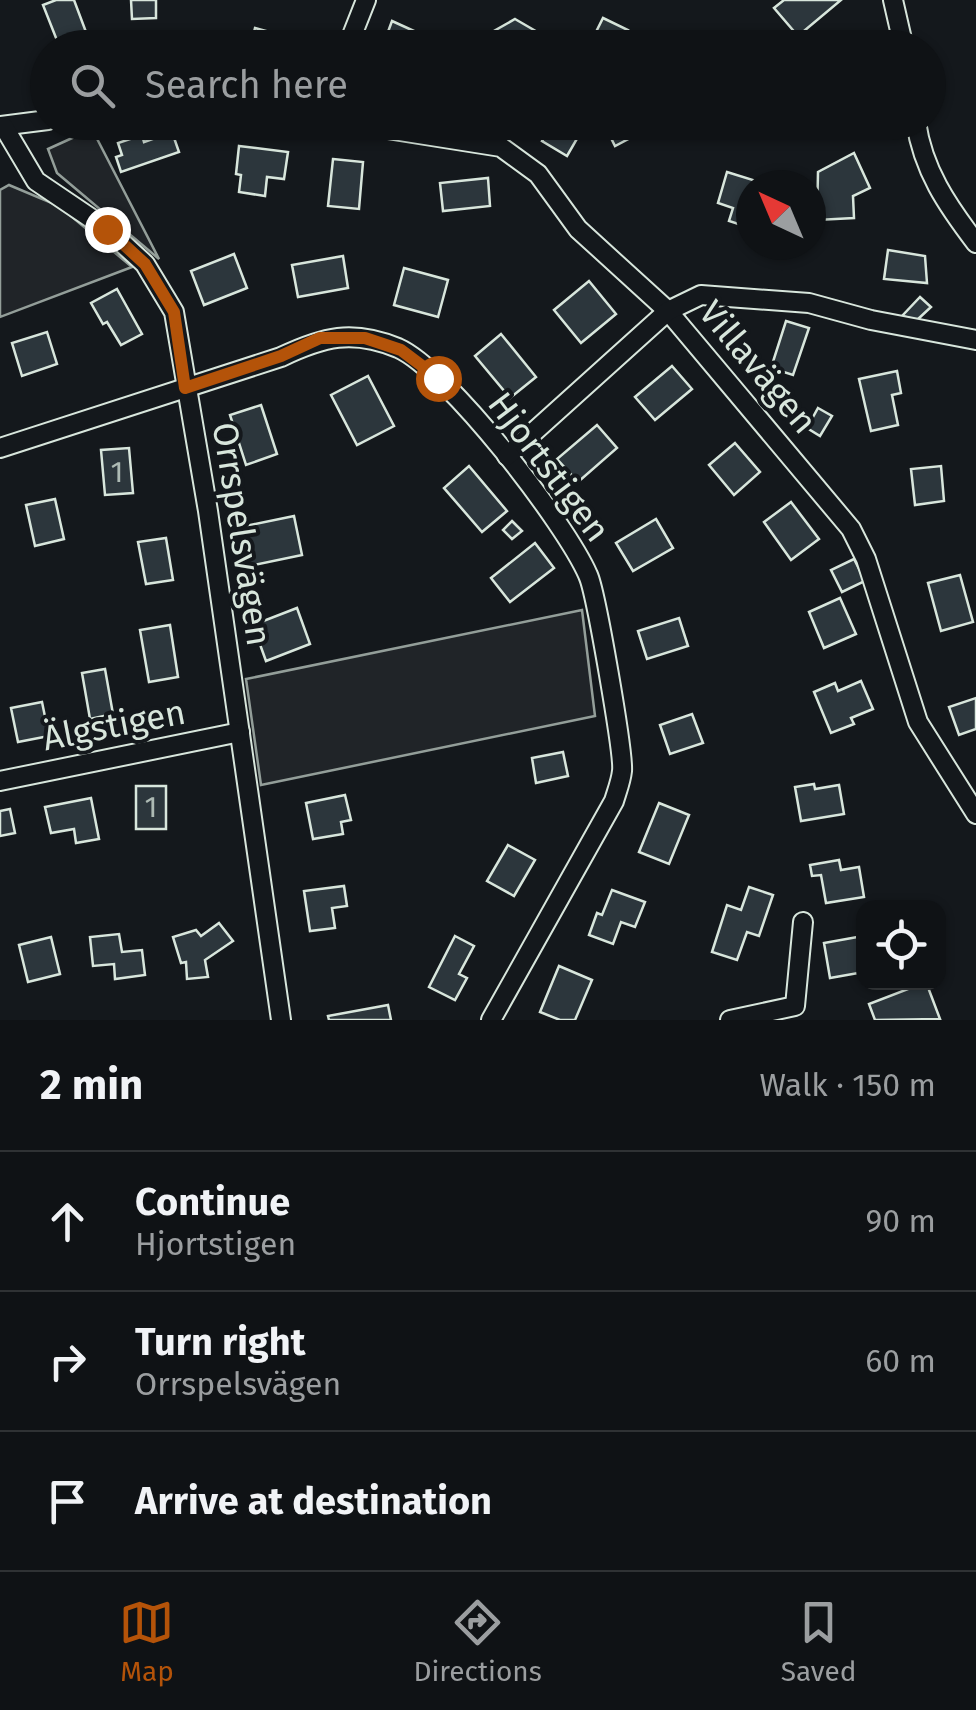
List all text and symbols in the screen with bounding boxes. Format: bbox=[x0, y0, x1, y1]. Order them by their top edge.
search box bbox=[30, 30, 946, 140]
icon: search bbox=[65, 58, 120, 113]
text: Search here bbox=[145, 62, 348, 108]
north arrow bbox=[736, 170, 826, 260]
route end bbox=[85, 207, 131, 253]
street label: Villavägen bbox=[690, 292, 826, 442]
route start bbox=[416, 356, 462, 402]
street label: Hjortstigen bbox=[479, 384, 619, 550]
street label: Orrspelsvägen bbox=[204, 419, 280, 649]
house number: 1 bbox=[111, 454, 124, 490]
street label: Älgstigen bbox=[39, 691, 189, 759]
house number: 1 bbox=[145, 789, 158, 825]
map controls bbox=[856, 900, 946, 990]
button: locate bbox=[856, 900, 946, 990]
text: 2 min bbox=[40, 1060, 143, 1110]
text: Walk · 150 m bbox=[759, 1066, 936, 1104]
text: Continue bbox=[135, 1179, 290, 1225]
icon: ahead bbox=[40, 1194, 95, 1249]
text: 90 m bbox=[865, 1202, 936, 1240]
text: Hjortstigen bbox=[135, 1225, 296, 1263]
text: Turn right bbox=[135, 1319, 305, 1365]
icon: right bbox=[40, 1334, 95, 1389]
text: 60 m bbox=[865, 1342, 936, 1380]
text: Orrspelsvägen bbox=[135, 1365, 341, 1403]
icon: arrive bbox=[40, 1474, 95, 1529]
text: Arrive at destination bbox=[135, 1478, 492, 1524]
tab: Map bbox=[119, 1595, 174, 1688]
tab: Directions bbox=[413, 1595, 542, 1688]
tab: Saved bbox=[781, 1595, 857, 1688]

